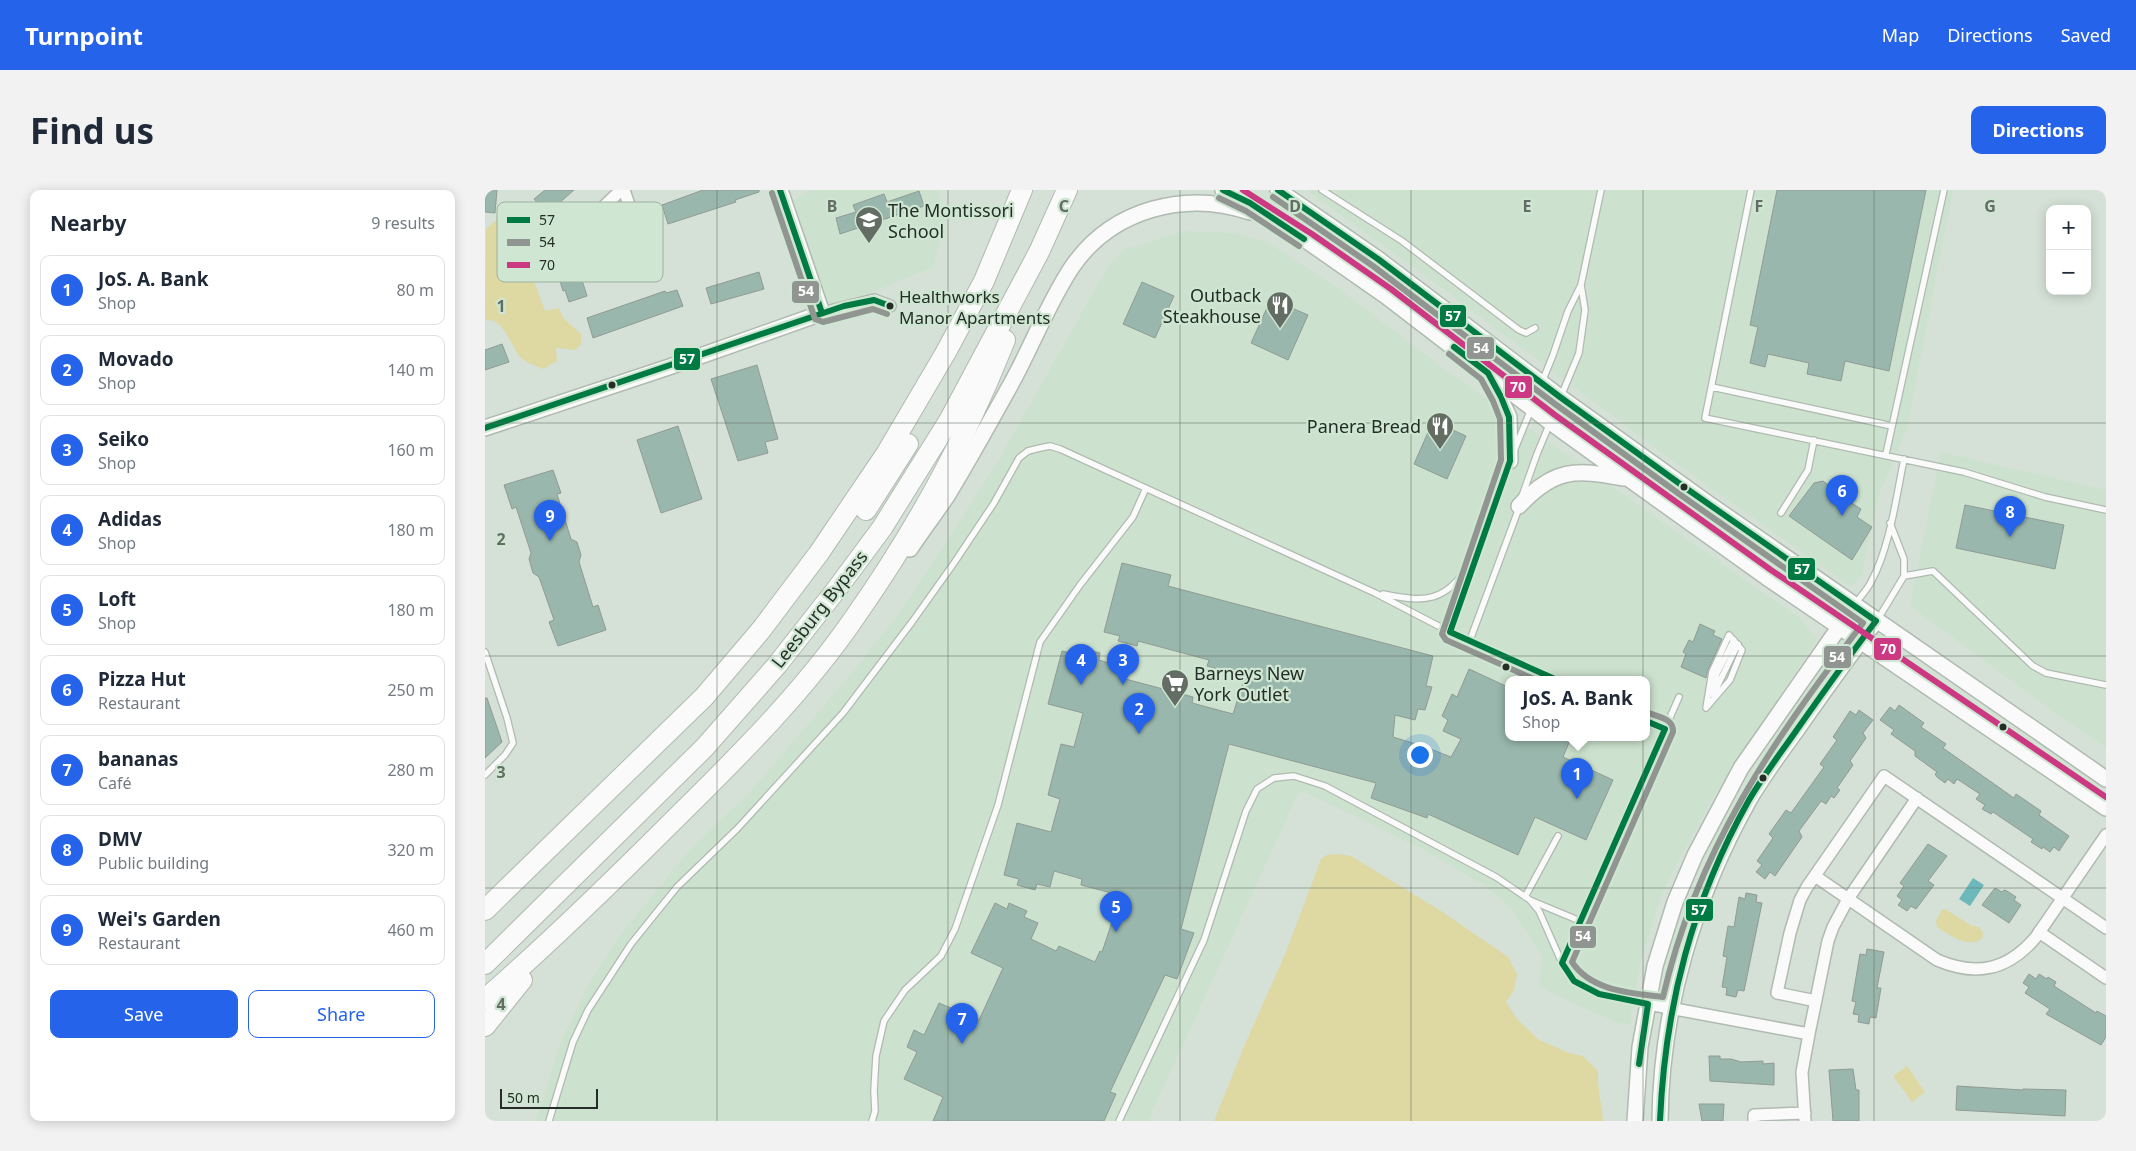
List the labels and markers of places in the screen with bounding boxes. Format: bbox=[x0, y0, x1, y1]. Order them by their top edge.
place label: The Montissori School bbox=[888, 198, 1014, 243]
school or university icon: The Montissori School bbox=[854, 205, 884, 244]
place label: Outback Steakhouse bbox=[1163, 283, 1261, 328]
place label: Healthworks Manor Apartments bbox=[899, 285, 1050, 329]
restaurant icon: Outback Steakhouse bbox=[1265, 290, 1295, 329]
marker: Healthworks Manor Apartments bbox=[885, 301, 895, 311]
unlabelled marker bbox=[607, 380, 617, 390]
restaurant icon: Panera Bread bbox=[1425, 411, 1455, 450]
place label: Panera Bread bbox=[1307, 414, 1421, 438]
pin: 6 bbox=[1826, 475, 1858, 516]
unlabelled marker bbox=[1679, 482, 1689, 492]
pin: 8 bbox=[1994, 496, 2026, 537]
pin: 9 bbox=[534, 500, 566, 541]
pin: 4 bbox=[1065, 644, 1097, 685]
pin: 3 bbox=[1107, 644, 1139, 685]
place label: Barneys New York Outlet bbox=[1194, 661, 1304, 706]
unlabelled marker bbox=[1501, 662, 1511, 672]
supermarket icon: Barneys New York Outlet bbox=[1160, 668, 1190, 707]
pin: 2 bbox=[1123, 693, 1155, 734]
unlabelled marker bbox=[1998, 722, 2008, 732]
pin: 1 bbox=[1561, 758, 1593, 799]
unlabelled marker bbox=[1758, 773, 1768, 783]
pin: 5 bbox=[1100, 891, 1132, 932]
pin: 7 bbox=[946, 1003, 978, 1044]

